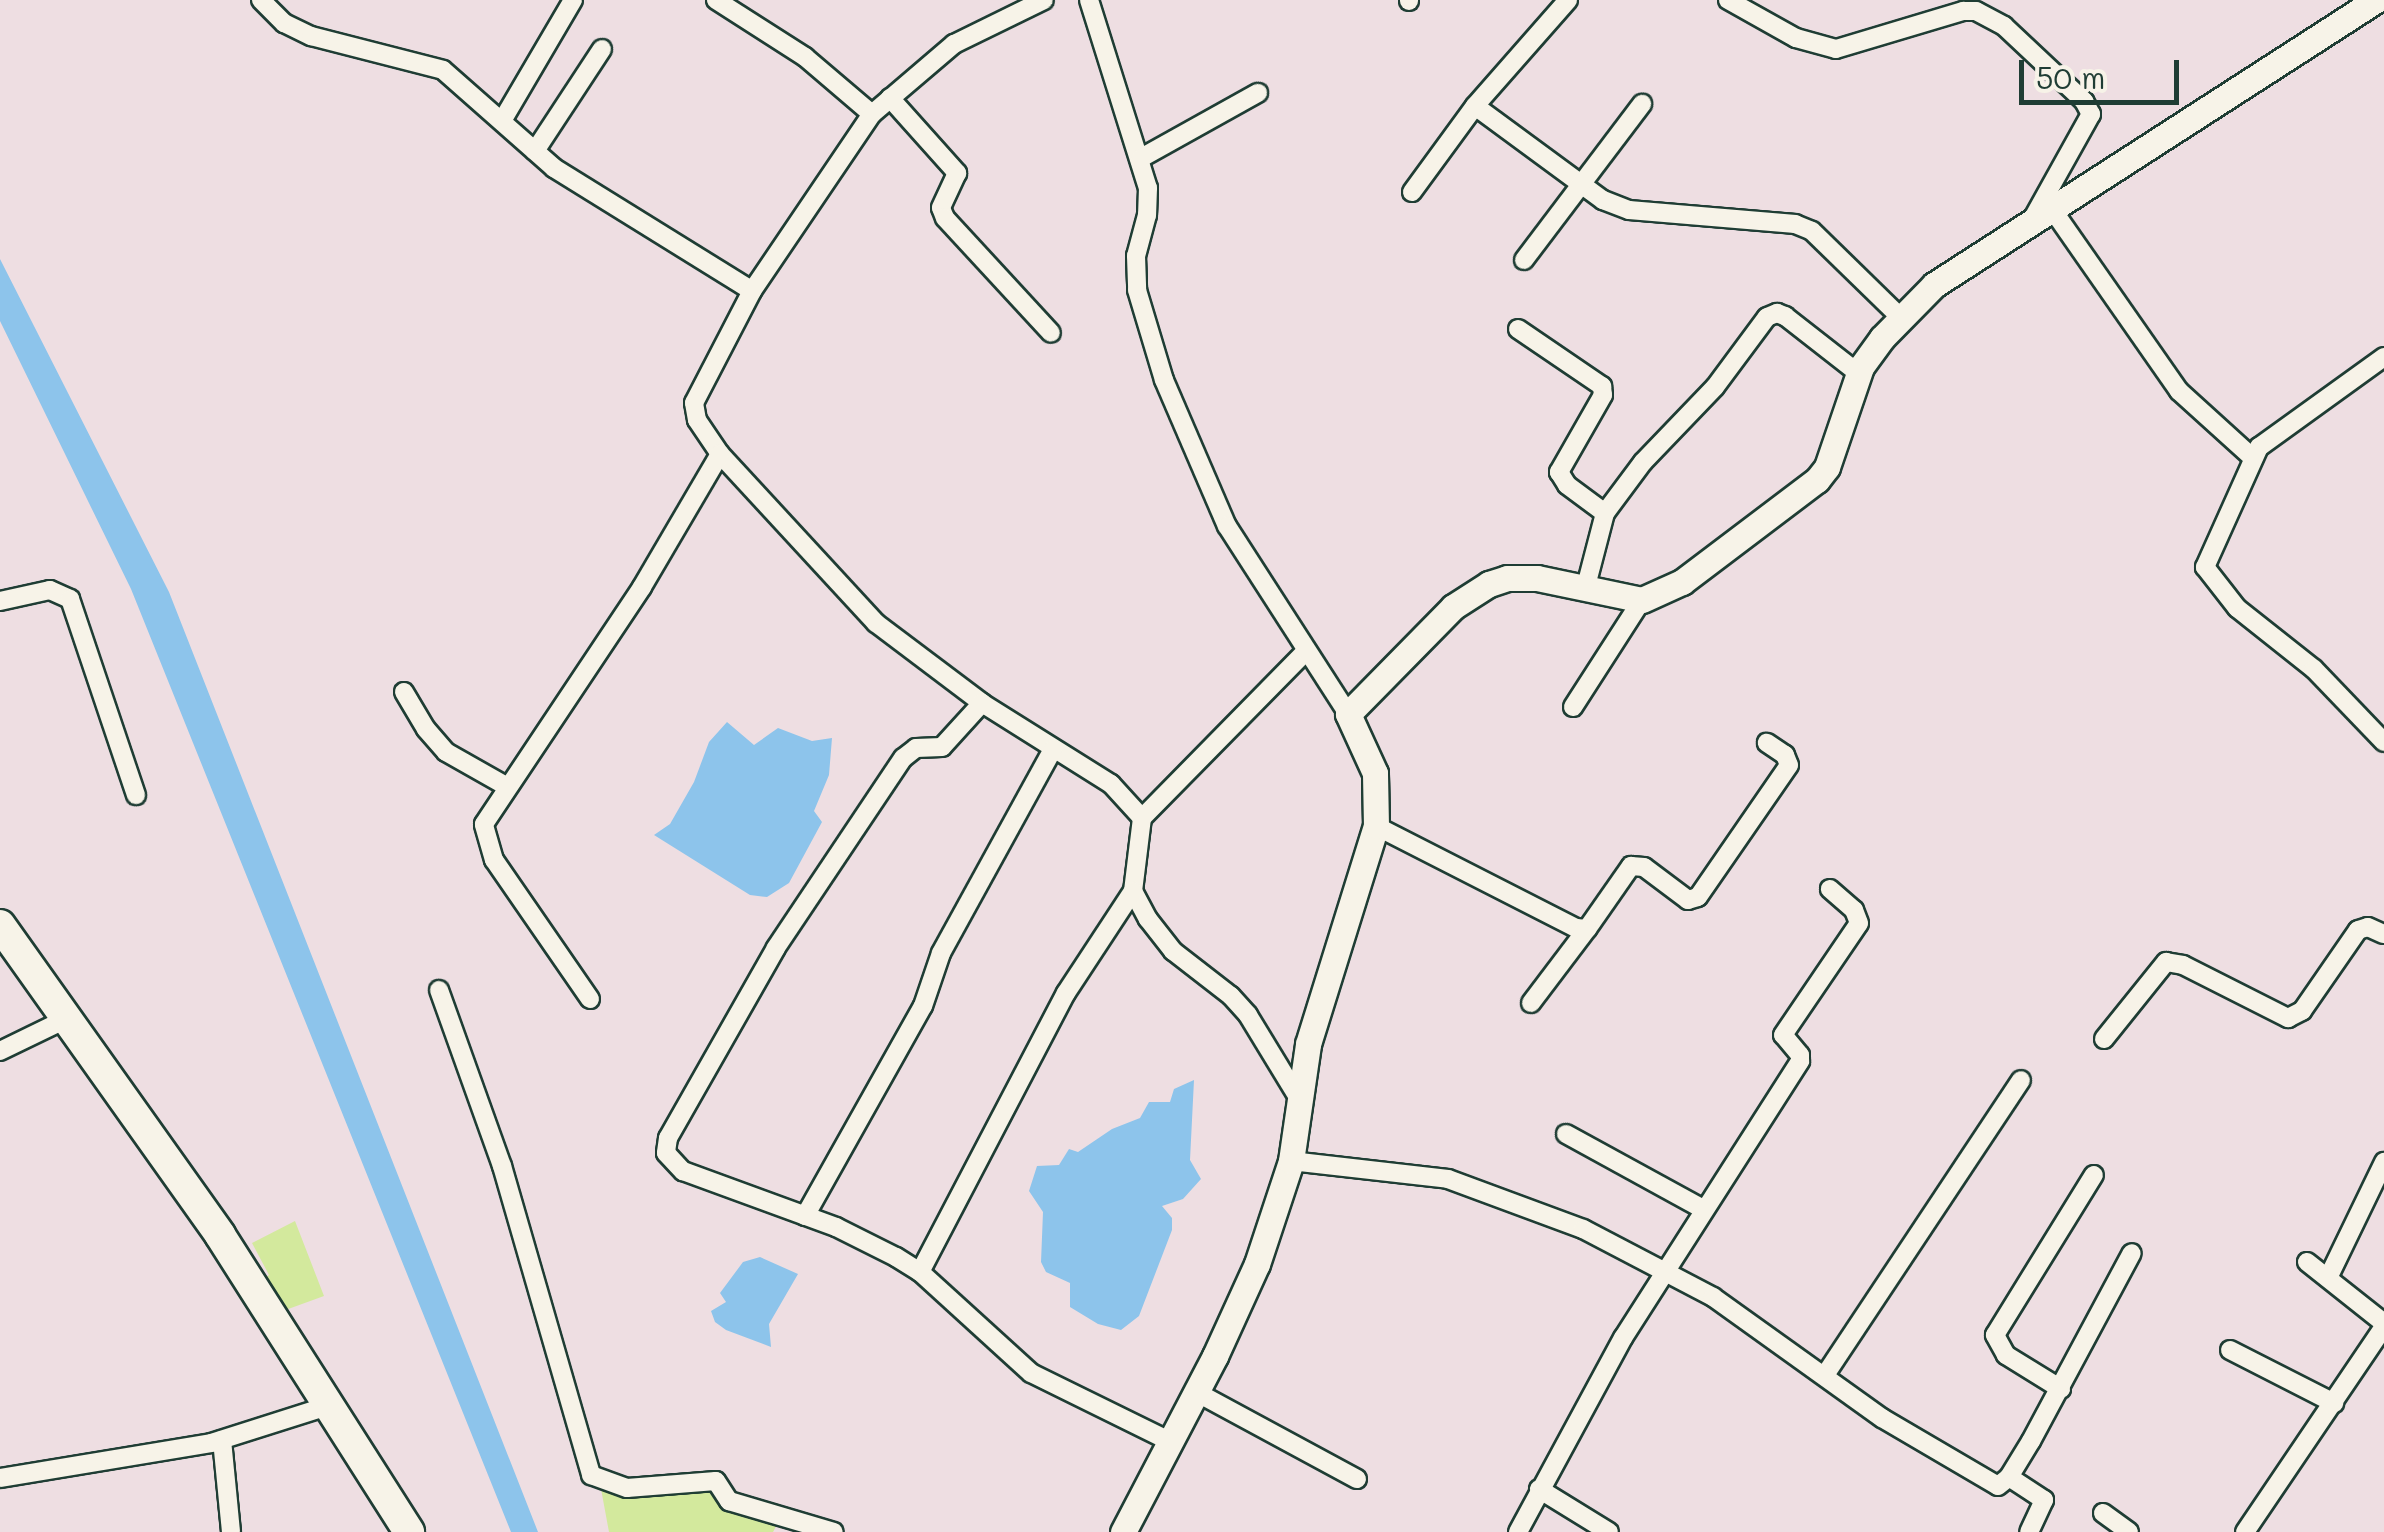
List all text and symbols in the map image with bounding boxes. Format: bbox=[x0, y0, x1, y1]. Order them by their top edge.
scale bar bbox=[2024, 40, 2184, 102]
text: 50 m bbox=[2036, 57, 2106, 97]

